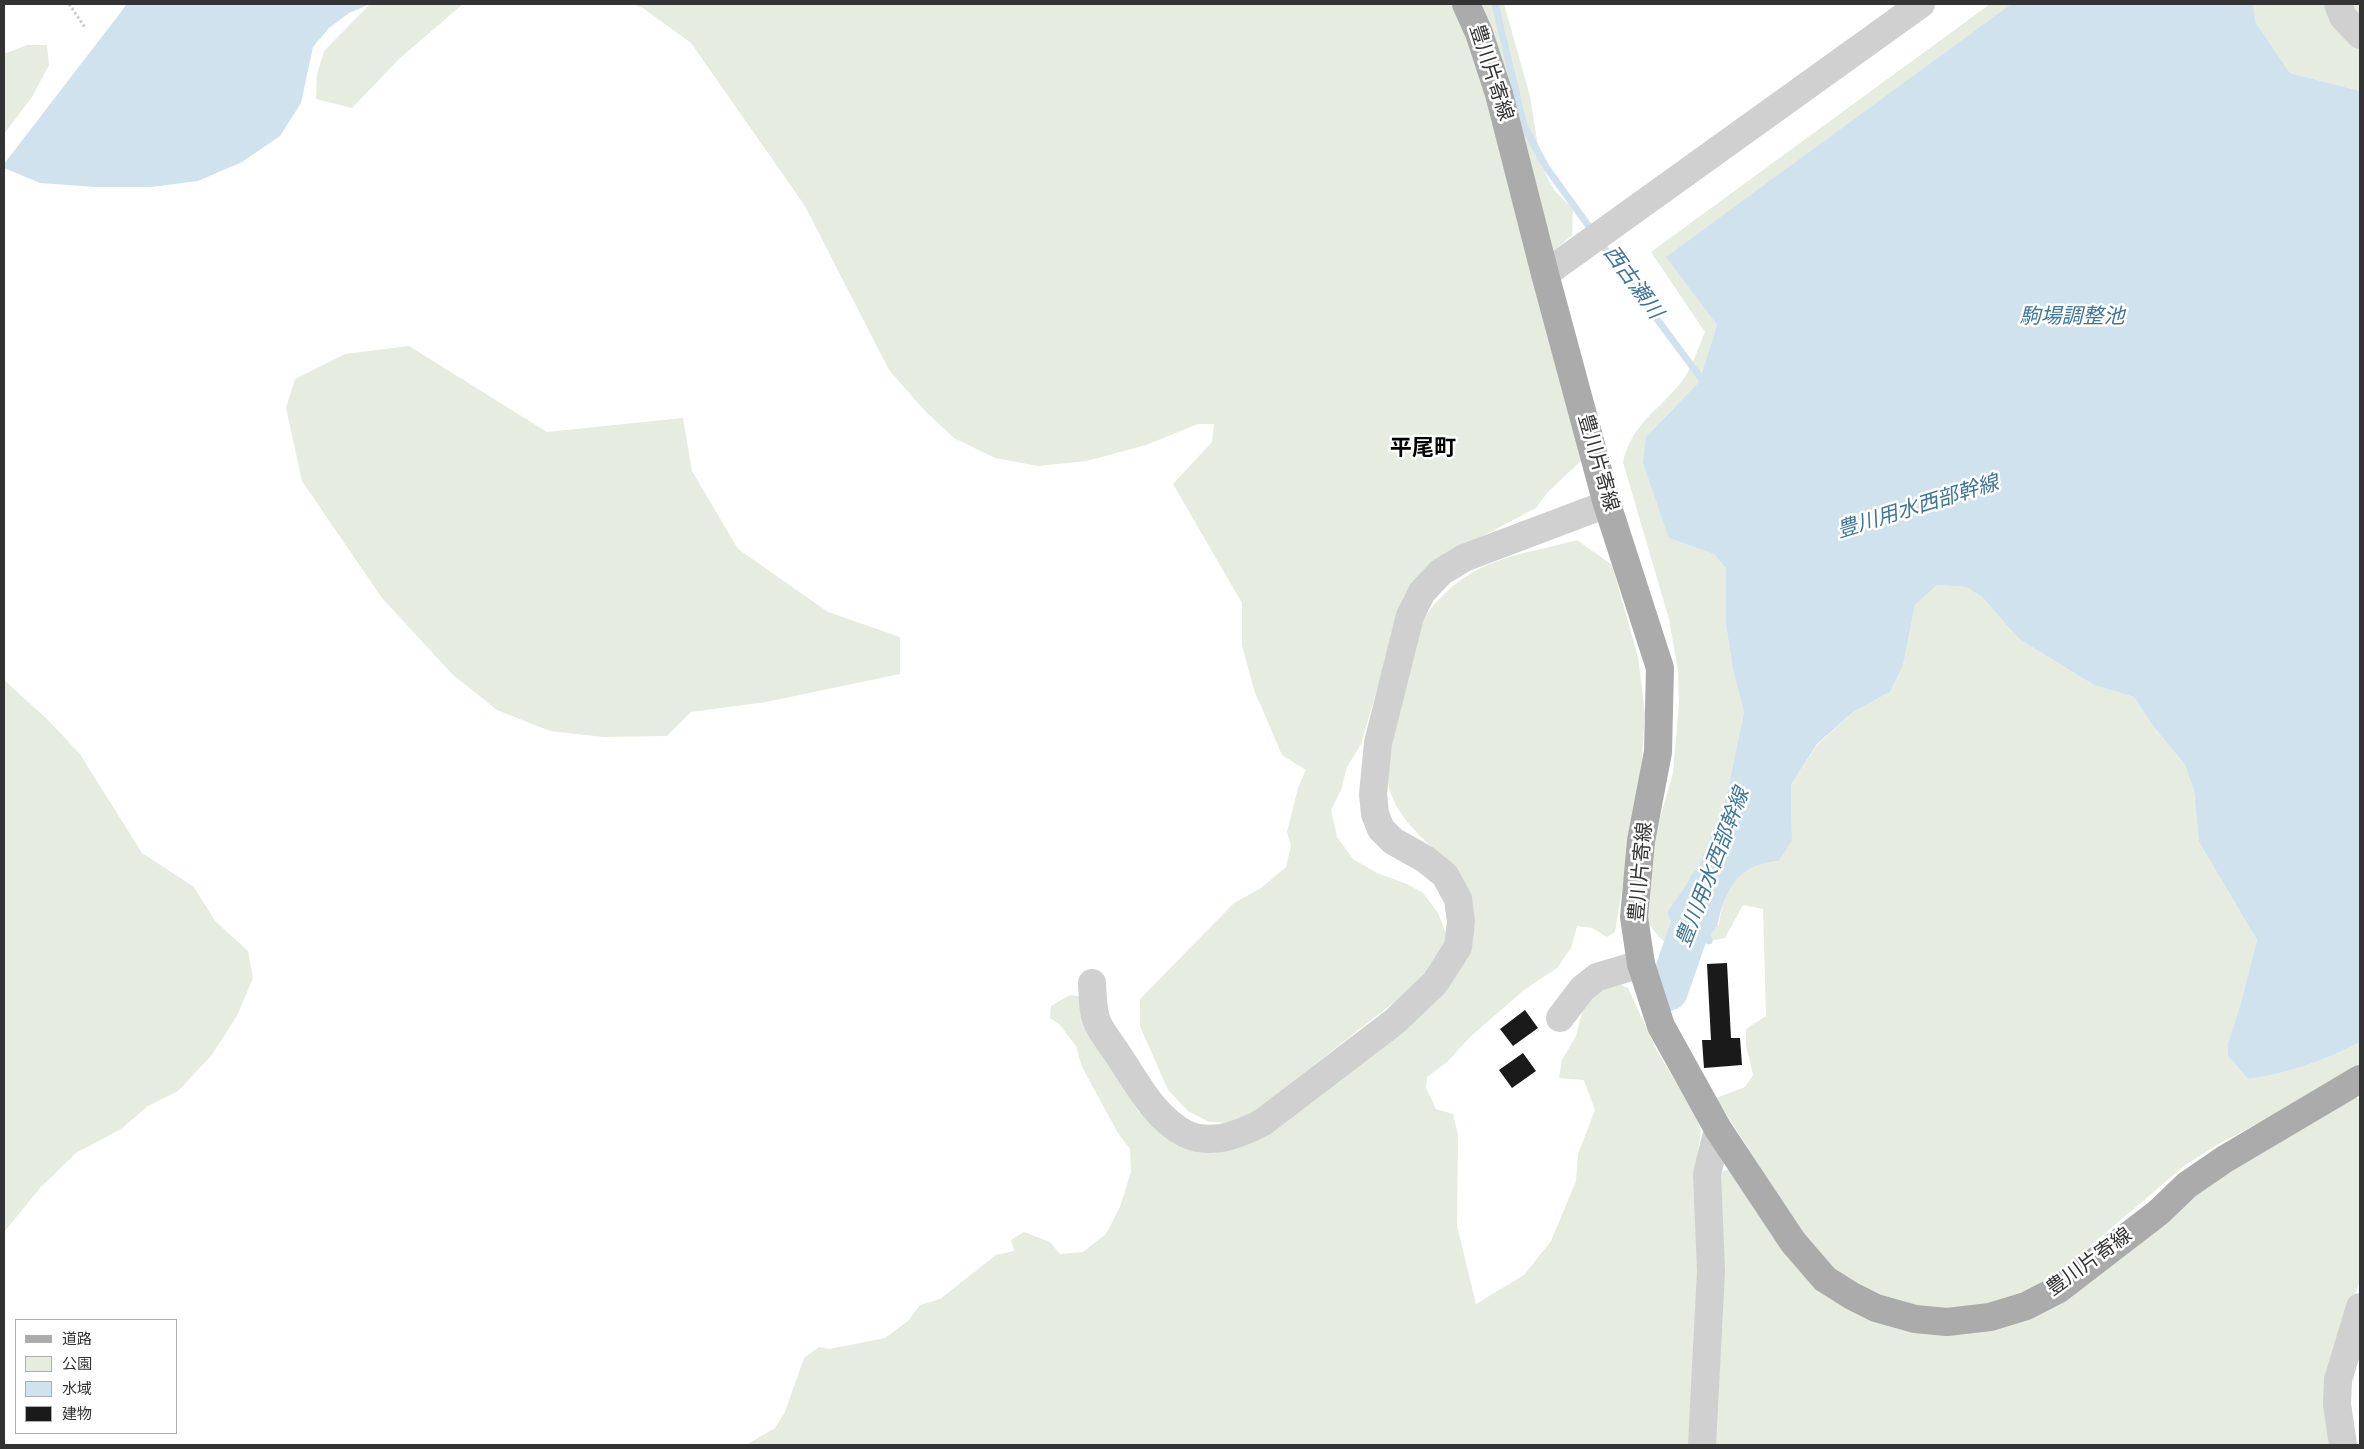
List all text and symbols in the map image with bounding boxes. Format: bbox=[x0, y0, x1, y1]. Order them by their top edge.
street label: 豊川片寄線 bbox=[1463, 22, 1517, 124]
water label: 西古瀬川 bbox=[1597, 242, 1667, 324]
water label: 駒場調整池 bbox=[2020, 305, 2124, 331]
street label: 豊川片寄線 bbox=[1572, 412, 1622, 514]
district label: 平尾町 bbox=[1390, 437, 1456, 463]
water label: 豊川用水西部幹線 bbox=[1834, 471, 2002, 545]
water label: 豊川用水西部幹線 bbox=[1672, 785, 1756, 951]
street label: 豊川片寄線 bbox=[1626, 821, 1658, 923]
street label: 豊川片寄線 bbox=[2042, 1224, 2138, 1302]
legend bbox=[15, 1319, 178, 1434]
text: 道路 bbox=[62, 1328, 92, 1350]
text: 公園 bbox=[62, 1353, 92, 1375]
text: 水域 bbox=[62, 1378, 92, 1400]
text: 建物 bbox=[62, 1403, 92, 1425]

